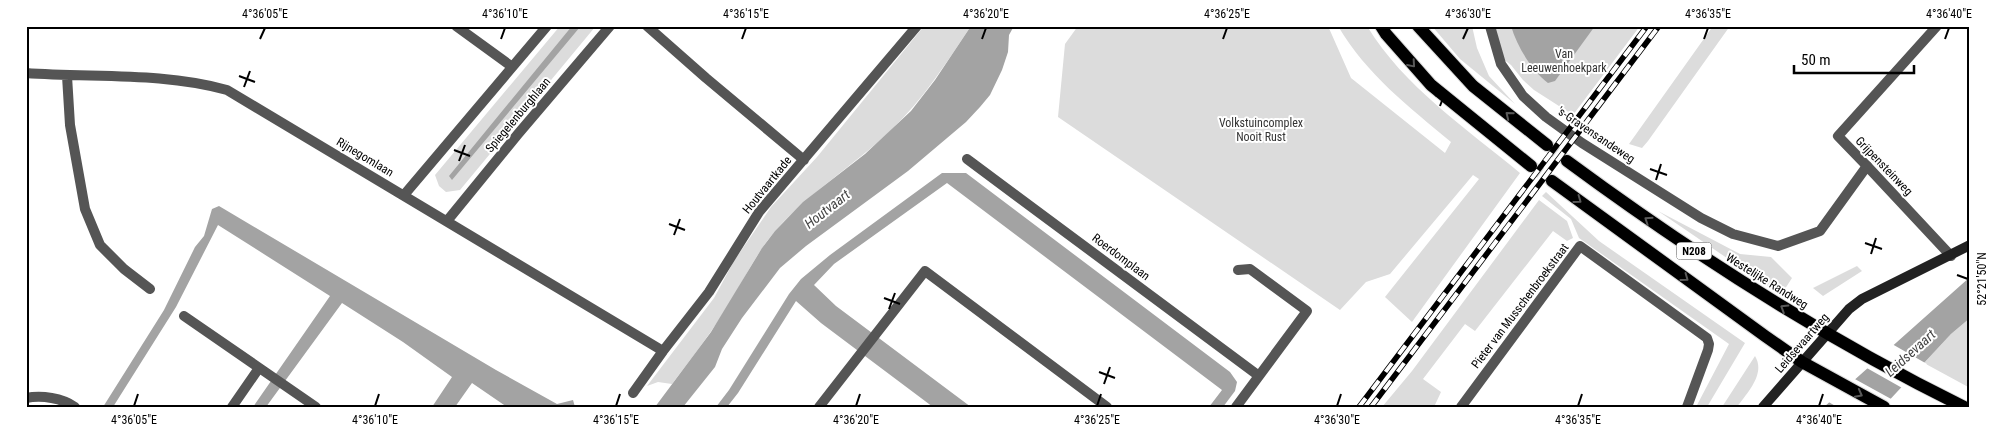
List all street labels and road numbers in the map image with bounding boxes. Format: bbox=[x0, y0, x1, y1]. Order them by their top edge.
street label: Spiegelenburghlaan bbox=[483, 75, 553, 155]
street label: 's-Gravensandeweg bbox=[1554, 104, 1638, 166]
street label: Rijnegomlaan bbox=[334, 134, 396, 180]
street label: Grijpensteinweg bbox=[1853, 134, 1916, 198]
street label: Houtvaartkade bbox=[740, 153, 795, 216]
street label: Roerdomplaan bbox=[1089, 231, 1153, 283]
street label: Pieter van Musschenbroekstraat bbox=[1468, 241, 1572, 371]
road number: N208 bbox=[1676, 242, 1712, 260]
street label: Westelijke Randweg bbox=[1723, 250, 1811, 312]
street label: Leidsevaartweg bbox=[1772, 310, 1832, 376]

